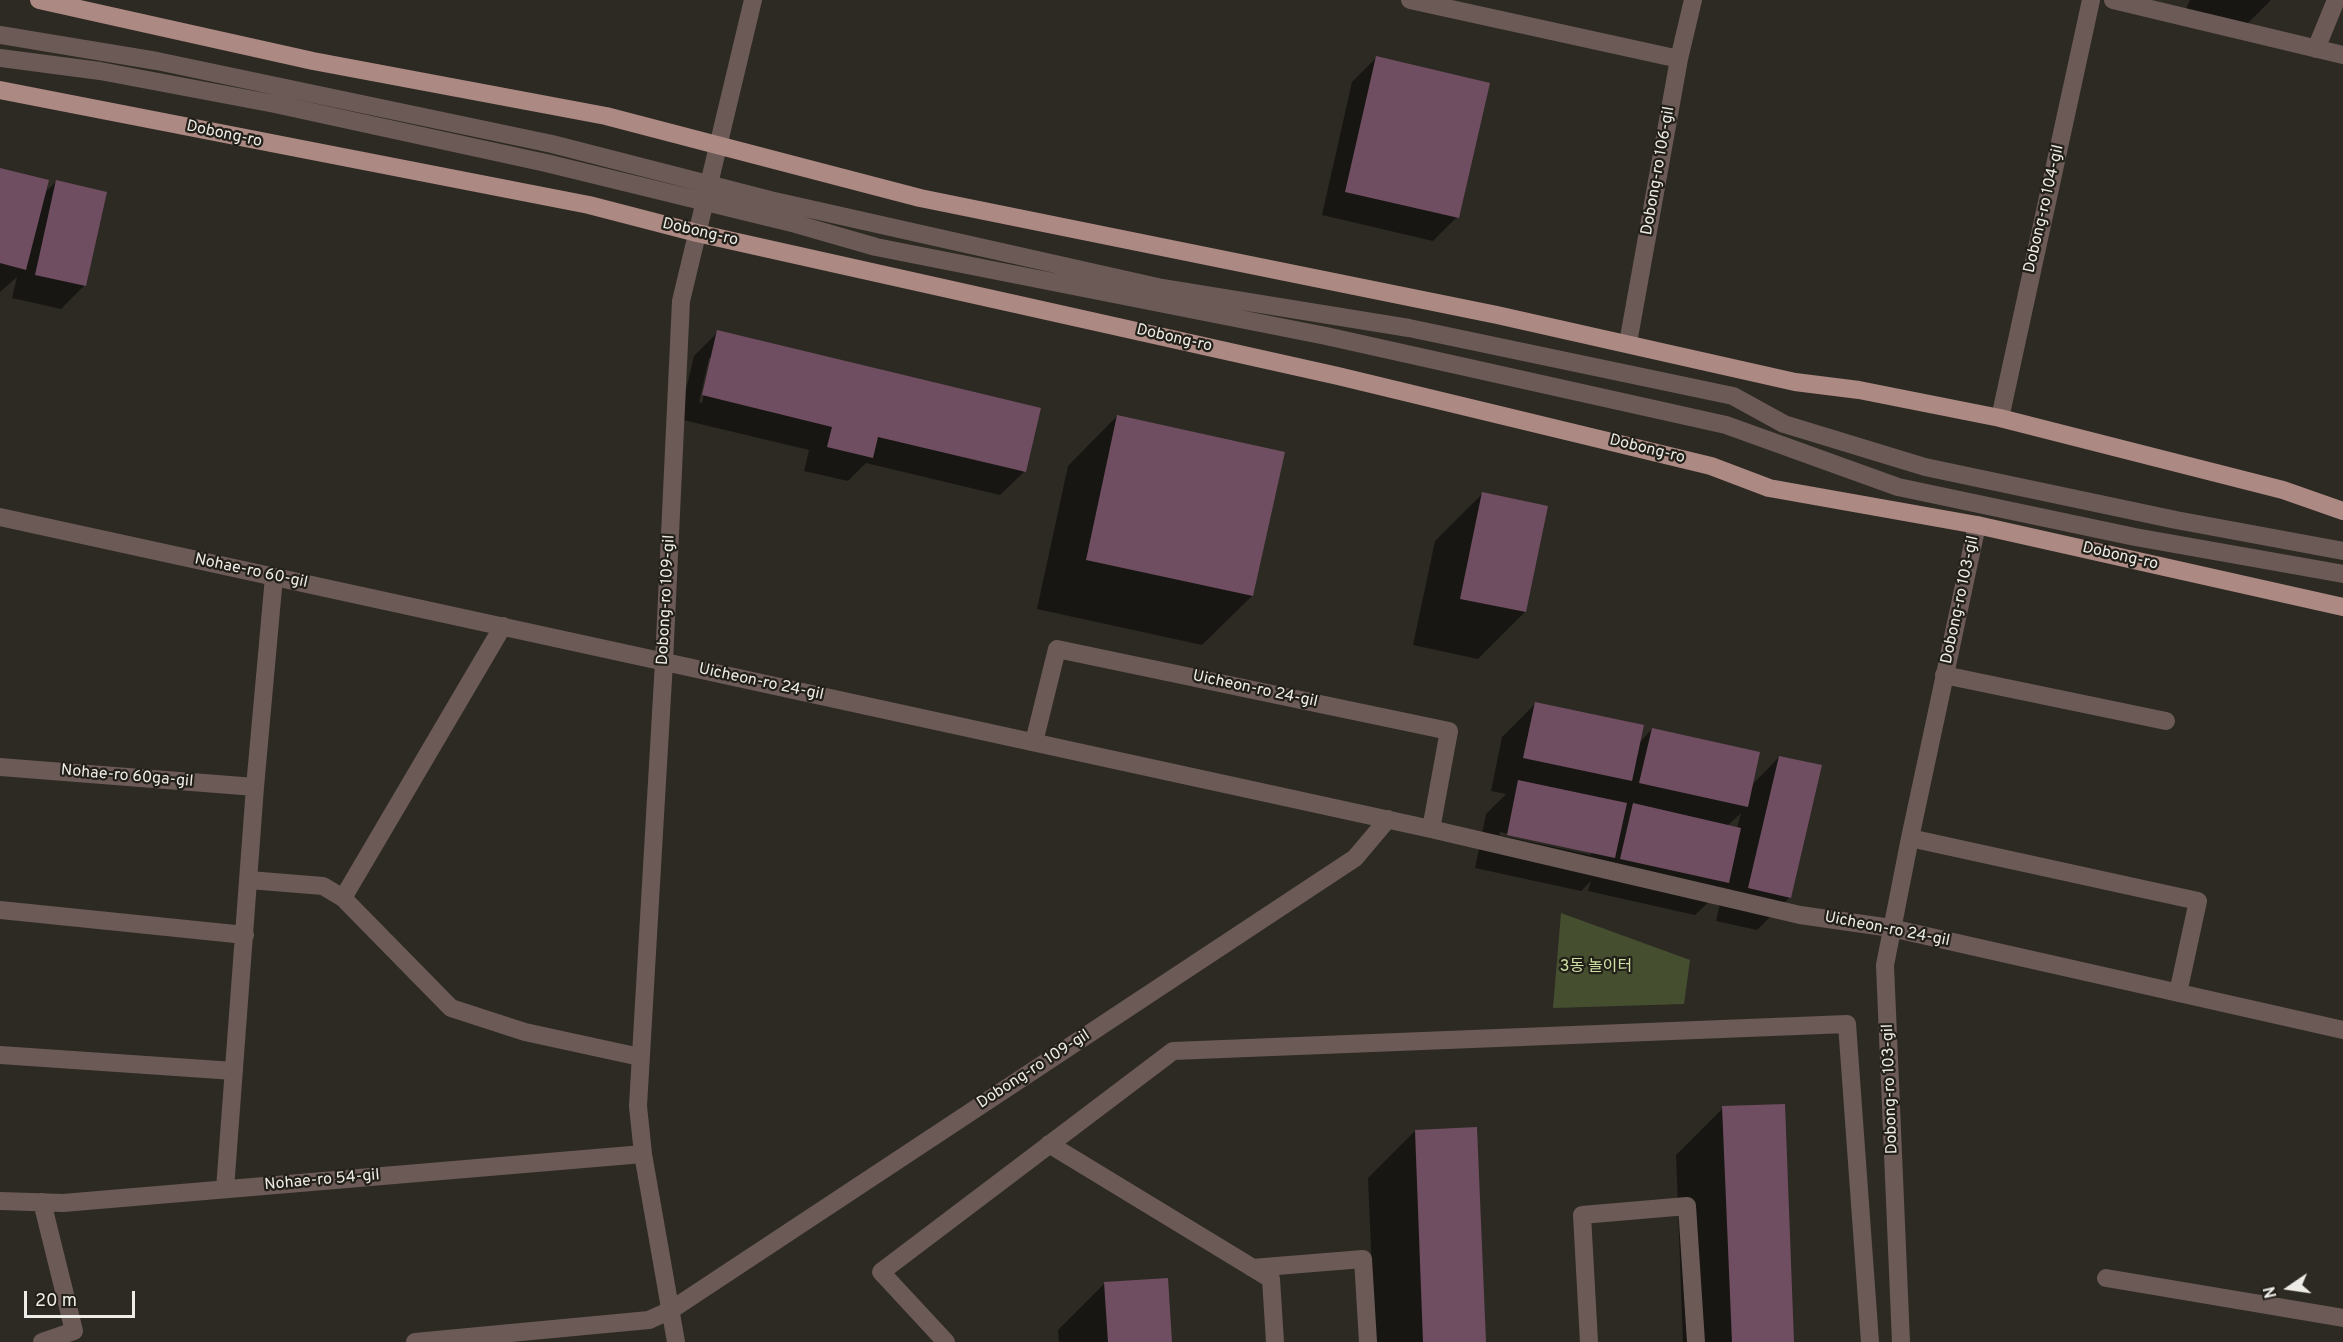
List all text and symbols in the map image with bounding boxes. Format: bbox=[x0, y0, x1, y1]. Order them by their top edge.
street label: Dobong-ro 106-gil bbox=[1638, 105, 1680, 237]
street label: Dobong-ro bbox=[184, 118, 264, 152]
street label: Dobong-ro 104-gil bbox=[2021, 143, 2069, 275]
street label: Dobong-ro bbox=[660, 215, 740, 251]
street label: Dobong-ro bbox=[1134, 321, 1214, 357]
street label: Dobong-ro bbox=[1607, 431, 1687, 469]
street label: Dobong-ro 109-gil bbox=[654, 534, 680, 666]
street label: Dobong-ro 103-gil bbox=[1938, 534, 1984, 666]
street label: Dobong-ro bbox=[2080, 539, 2160, 575]
street label: Nohae-ro 60-gil bbox=[193, 551, 309, 593]
street label: Uicheon-ro 24-gil bbox=[697, 660, 825, 706]
street label: Uicheon-ro 24-gil bbox=[1191, 667, 1319, 713]
street label: Nohae-ro 60ga-gil bbox=[60, 762, 194, 792]
street label: Uicheon-ro 24-gil bbox=[1823, 908, 1951, 952]
park label: 3동 놀이터 bbox=[1560, 958, 1632, 978]
street label: Dobong-ro 103-gil bbox=[1879, 1023, 1903, 1155]
street label: Dobong-ro 109-gil bbox=[974, 1026, 1094, 1114]
street label: Nohae-ro 54-gil bbox=[264, 1166, 380, 1196]
north arrow bbox=[2259, 1258, 2319, 1318]
scale bar bbox=[27, 1279, 138, 1317]
text: N bbox=[2260, 1284, 2282, 1300]
text: 20 m bbox=[35, 1290, 77, 1313]

